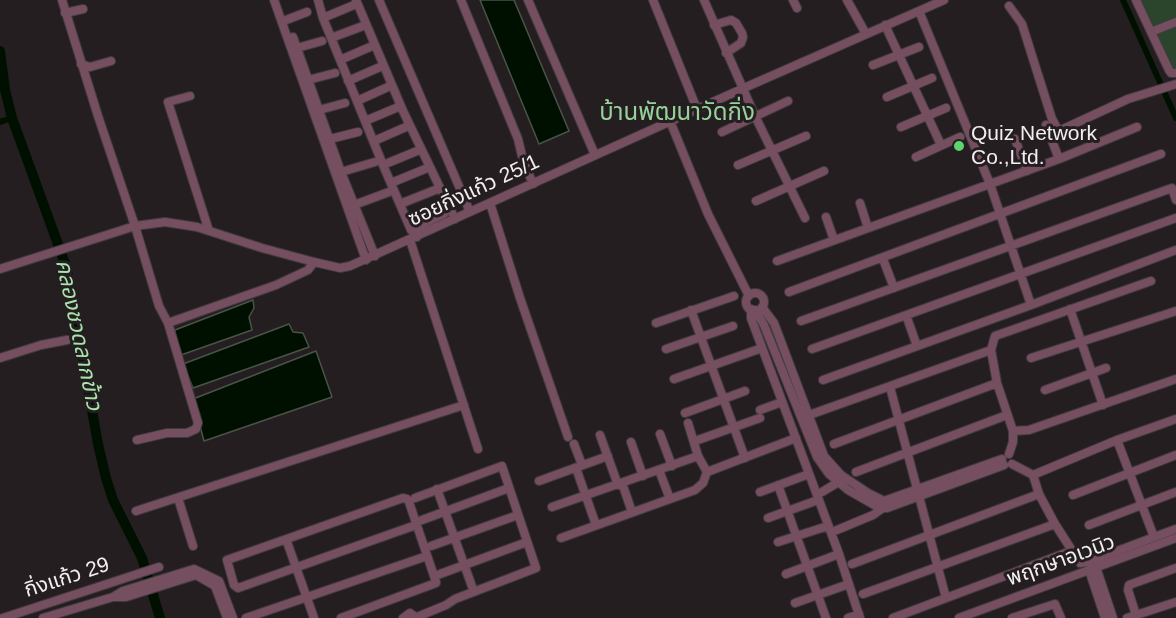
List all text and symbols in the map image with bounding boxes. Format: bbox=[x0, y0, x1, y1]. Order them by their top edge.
district label: บ้านพัฒนาวัดกิ่ง bbox=[599, 99, 755, 127]
place label: Quiz Network Co.,Ltd. bbox=[971, 121, 1097, 171]
marker: Quiz Network Co.,Ltd. bbox=[952, 139, 966, 153]
street label: ซอยกิ่งแก้ว 25/1 bbox=[404, 150, 544, 232]
water label: คลองชวดลากข้าว bbox=[49, 257, 107, 413]
street label: พฤกษาอเวนิว bbox=[1003, 530, 1119, 592]
street label: กิ่งแก้ว 29 bbox=[21, 552, 113, 604]

